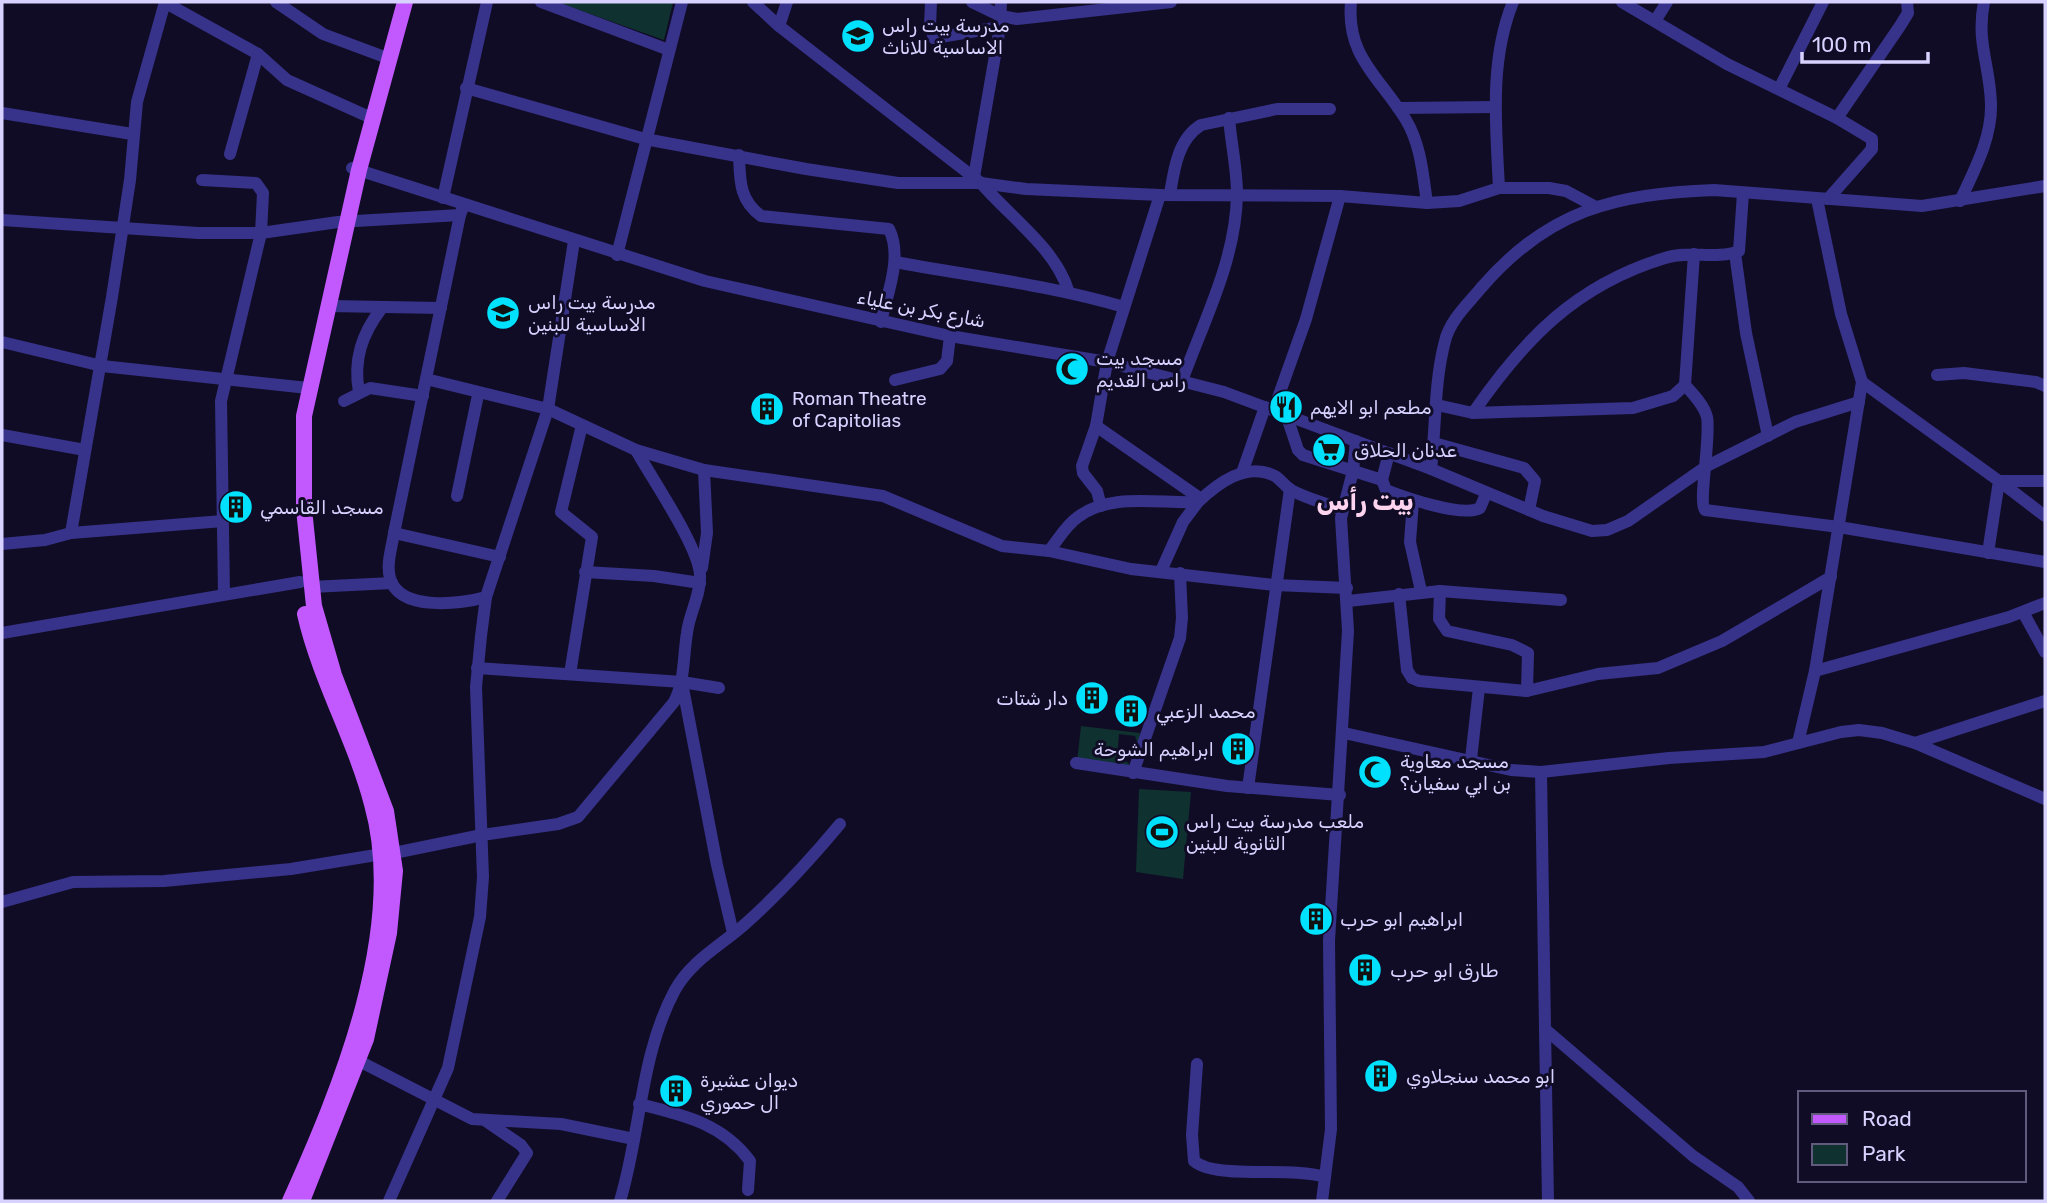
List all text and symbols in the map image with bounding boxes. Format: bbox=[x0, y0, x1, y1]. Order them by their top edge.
place label: مدرسة بيت راس الاساسية للاناث bbox=[882, 14, 1010, 59]
school or university icon: مدرسة بيت راس الاساسية للاناث bbox=[839, 17, 877, 55]
scale bar bbox=[1802, 21, 1928, 65]
text: 100 m bbox=[1812, 32, 1871, 57]
street label: شارع بكر بن علياء bbox=[854, 285, 987, 335]
place label: مدرسة بيت راس الاساسية للبنين bbox=[528, 291, 656, 336]
school or university icon: مدرسة بيت راس الاساسية للبنين bbox=[484, 294, 522, 332]
place label: مسجد بيت راس القديم bbox=[1096, 347, 1186, 393]
mosque icon: مسجد بيت راس القديم bbox=[1053, 350, 1091, 388]
place label: Roman Theatre of Capitolias bbox=[792, 387, 927, 432]
restaurant icon: مطعم ابو الايهم bbox=[1267, 388, 1305, 426]
building icon: Roman Theatre of Capitolias bbox=[748, 390, 786, 428]
place label: مطعم ابو الايهم bbox=[1310, 396, 1432, 420]
supermarket icon: عدنان الحلاق bbox=[1310, 431, 1348, 469]
place label: عدنان الحلاق bbox=[1354, 439, 1457, 462]
district label: بيت رأس bbox=[1316, 486, 1414, 517]
building icon: مسجد القاسمي bbox=[217, 488, 255, 526]
place label: مسجد القاسمي bbox=[260, 496, 383, 522]
building icon: دار شتات bbox=[1073, 679, 1111, 717]
place label: دار شتات bbox=[996, 687, 1068, 710]
building icon: محمد الزعبي bbox=[1112, 692, 1150, 730]
place label: محمد الزعبي bbox=[1156, 700, 1256, 726]
building icon: ابراهيم الشوحة bbox=[1219, 730, 1257, 768]
place label: ابراهيم الشوحة bbox=[1094, 738, 1214, 762]
place label: مسجد معاوية بن ابي سفيان؟ bbox=[1400, 750, 1511, 798]
mosque icon: مسجد معاوية بن ابي سفيان؟ bbox=[1356, 753, 1394, 791]
place label: ملعب مدرسة بيت راس الثانوية للبنين bbox=[1186, 810, 1364, 855]
sports icon: ملعب مدرسة بيت راس الثانوية للبنين bbox=[1143, 813, 1181, 851]
building icon: ابراهيم ابو حرب bbox=[1297, 900, 1335, 938]
place label: ابراهيم ابو حرب bbox=[1340, 908, 1463, 932]
building icon: طارق ابو حرب bbox=[1346, 951, 1384, 989]
place label: طارق ابو حرب bbox=[1390, 959, 1498, 982]
building icon: ابو محمد سنجلاوي bbox=[1362, 1057, 1400, 1095]
place label: ابو محمد سنجلاوي bbox=[1406, 1065, 1555, 1090]
place label: ديوان عشيرة ال حموري bbox=[700, 1069, 798, 1116]
building icon: ديوان عشيرة ال حموري bbox=[657, 1072, 695, 1110]
legend bbox=[1798, 1091, 2026, 1182]
text: Road bbox=[1862, 1106, 1912, 1131]
text: Park bbox=[1862, 1141, 1906, 1166]

